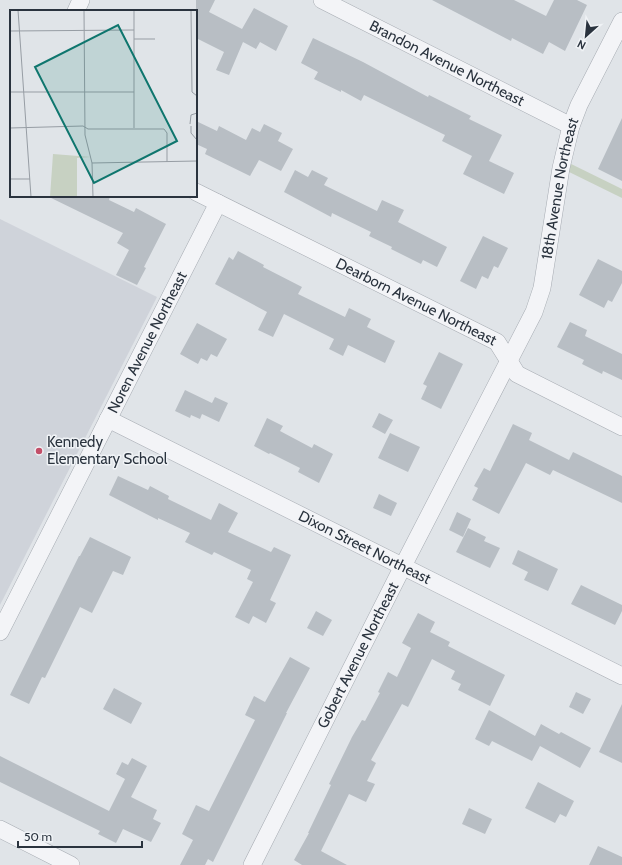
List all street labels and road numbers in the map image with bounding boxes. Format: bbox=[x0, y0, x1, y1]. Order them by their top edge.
street label: Brandon Avenue Northeast bbox=[366, 17, 527, 110]
street label: 18th Avenue Northeast bbox=[538, 115, 582, 261]
street label: Dearborn Avenue Northeast bbox=[333, 254, 500, 349]
street label: Noren Avenue Northeast bbox=[104, 269, 191, 416]
street label: Dixon Street Northeast bbox=[296, 507, 434, 588]
street label: Gobert Avenue Northeast bbox=[314, 579, 402, 731]

